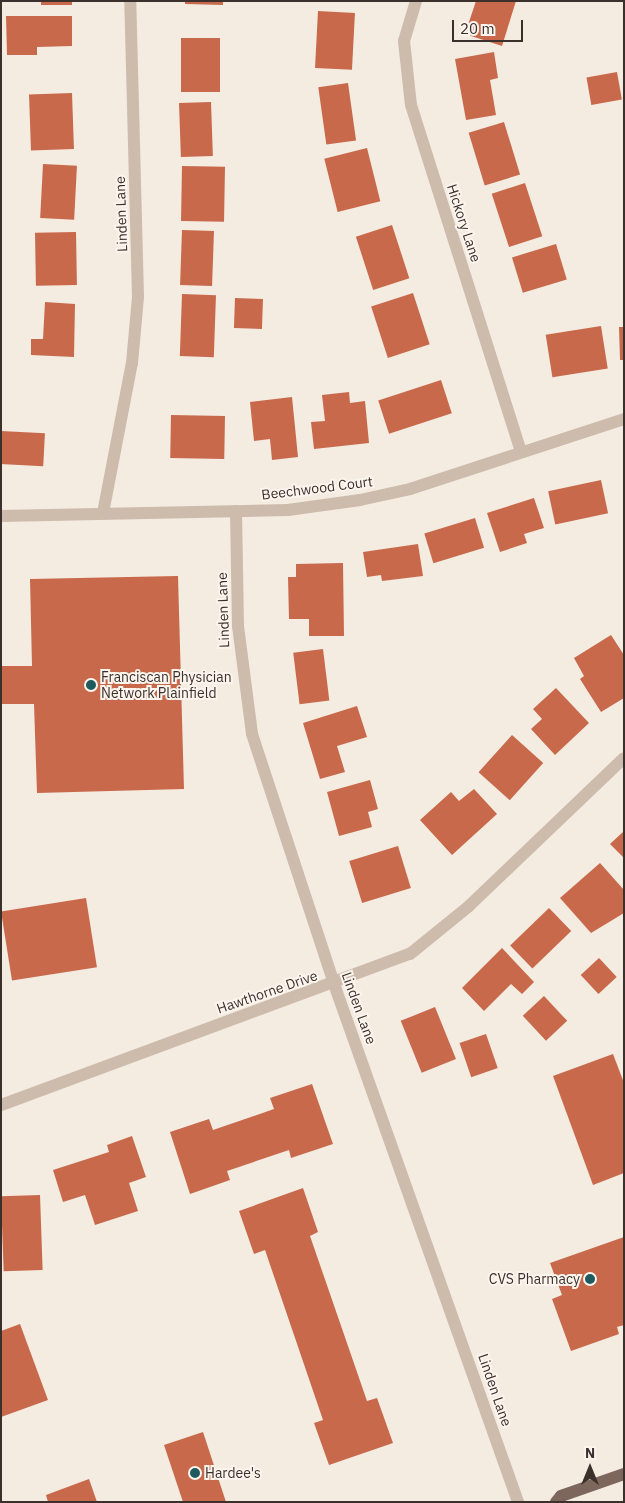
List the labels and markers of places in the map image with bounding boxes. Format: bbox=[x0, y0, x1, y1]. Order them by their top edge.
place label: Franciscan Physician Network Plainfield bbox=[101, 669, 232, 702]
marker: Franciscan Physician Network Plainfield bbox=[85, 679, 97, 691]
place label: CVS Pharmacy bbox=[489, 1271, 580, 1287]
marker: CVS Pharmacy bbox=[584, 1273, 596, 1285]
place label: Hardee's bbox=[205, 1465, 261, 1481]
marker: Hardee's bbox=[189, 1467, 201, 1479]

